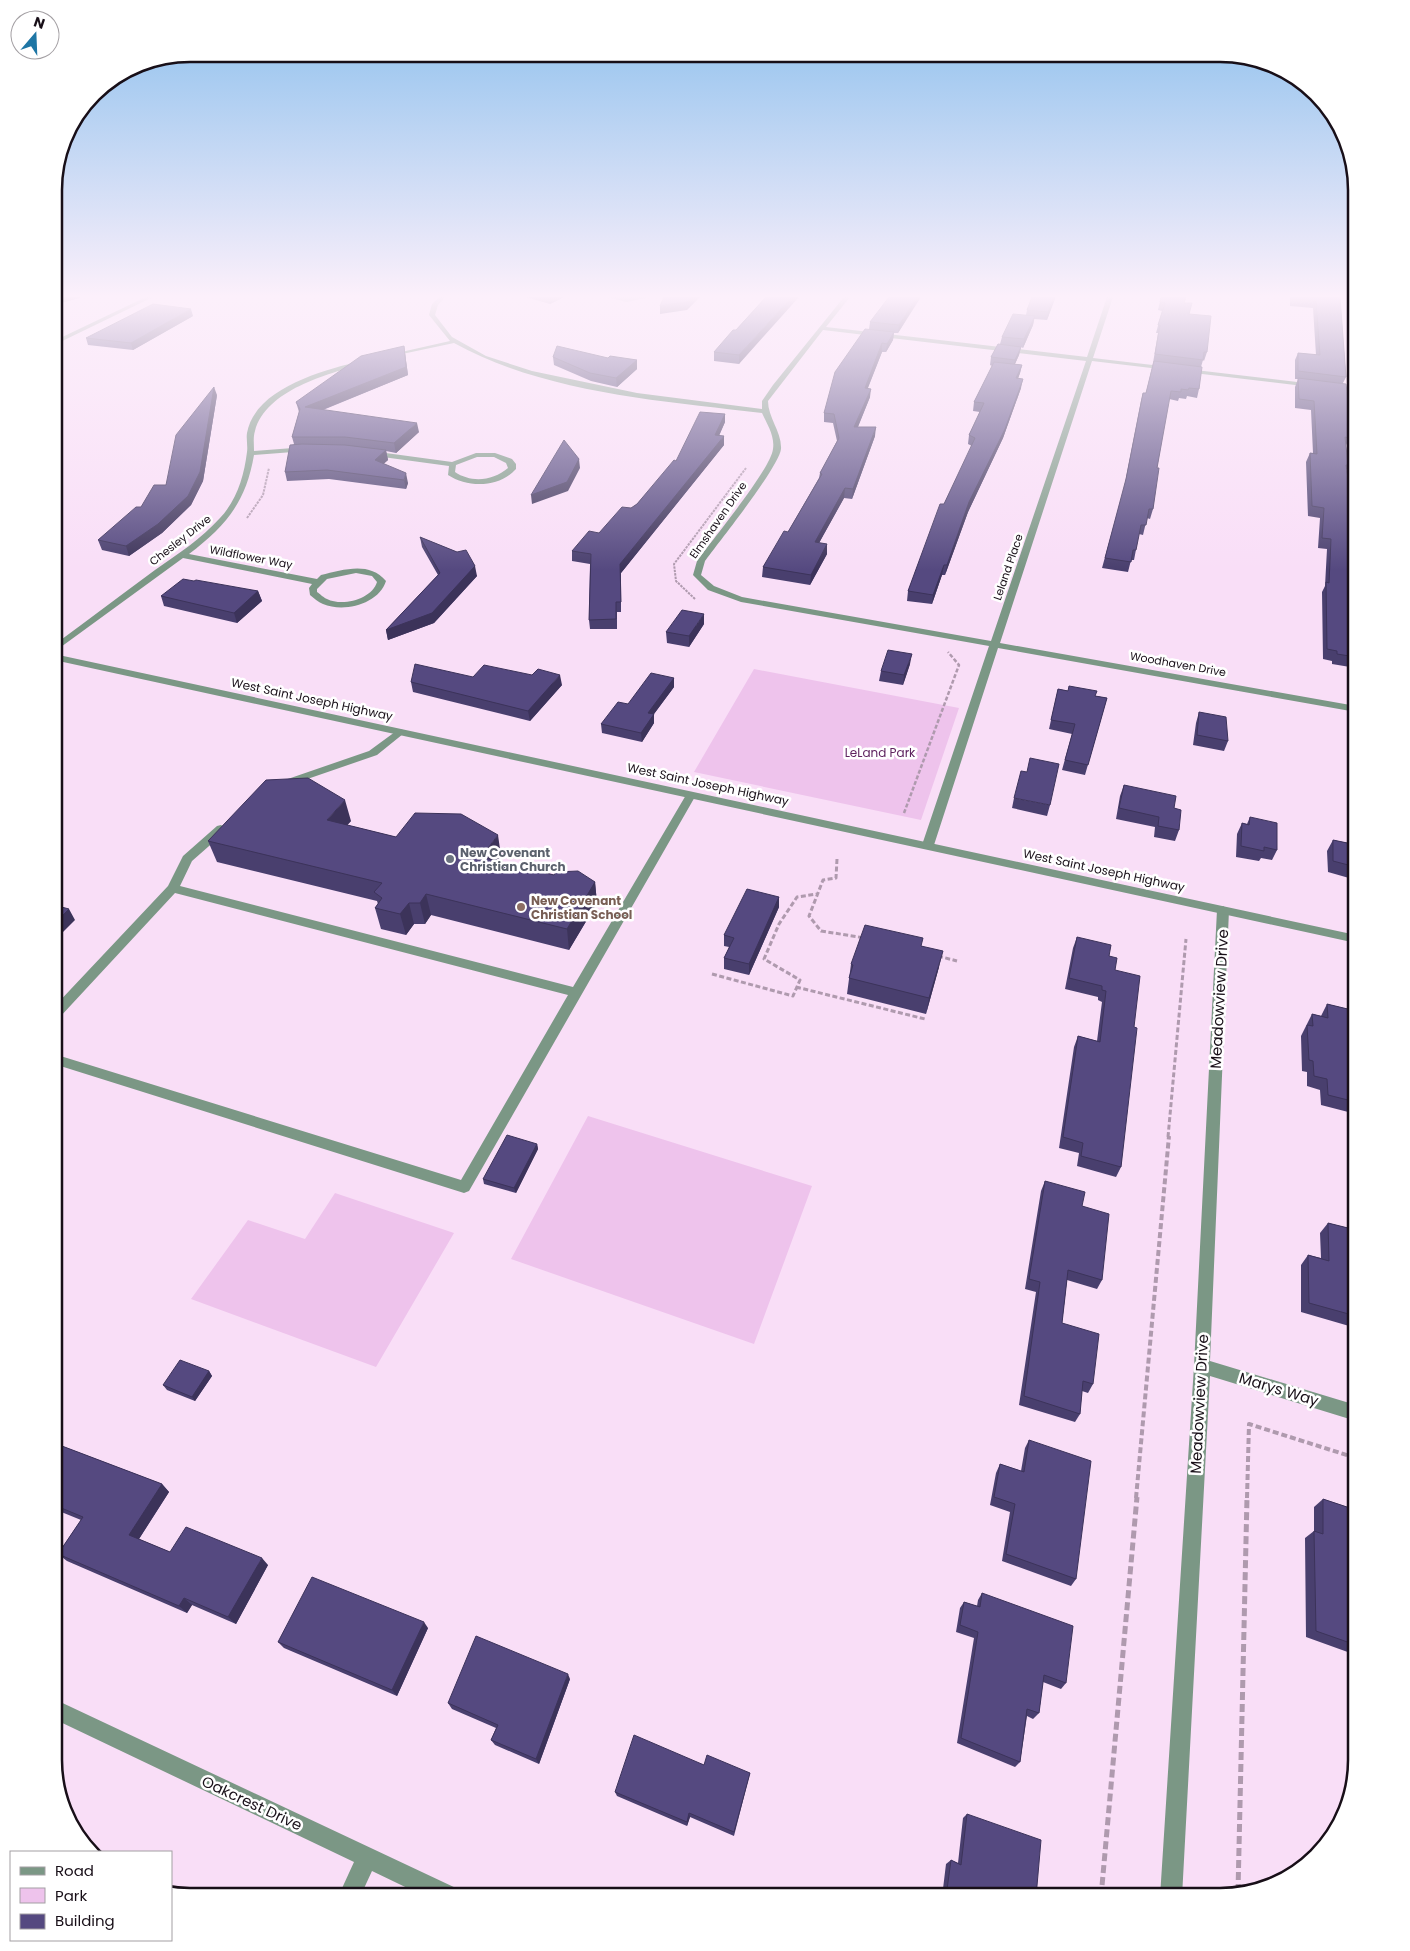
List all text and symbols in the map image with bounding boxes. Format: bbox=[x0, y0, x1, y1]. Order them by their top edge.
north arrow bbox=[10, 10, 60, 60]
text: N bbox=[31, 12, 47, 34]
street label: Elmshaven Drive bbox=[686, 478, 751, 562]
street label: Chesley Drive bbox=[146, 511, 214, 569]
street label: Leland Place bbox=[989, 532, 1027, 602]
street label: Wildflower Way bbox=[208, 541, 295, 573]
street label: Woodhaven Drive bbox=[1129, 648, 1227, 680]
street label: West Saint Joseph Highway bbox=[230, 674, 395, 725]
park label: LeLand Park bbox=[845, 744, 916, 761]
street label: West Saint Joseph Highway bbox=[626, 759, 791, 810]
place label: New Covenant Christian Church bbox=[460, 844, 566, 875]
street label: West Saint Joseph Highway bbox=[1022, 845, 1187, 896]
marker: New Covenant Christian Church bbox=[444, 853, 456, 865]
place label: New Covenant Christian School bbox=[531, 892, 632, 923]
marker: New Covenant Christian School bbox=[515, 901, 527, 913]
street label: Meadowview Drive bbox=[1205, 929, 1233, 1069]
street label: Meadowview Drive bbox=[1185, 1334, 1213, 1474]
street label: Marys Way bbox=[1237, 1367, 1322, 1411]
street label: Oakcrest Drive bbox=[198, 1771, 306, 1835]
legend bbox=[10, 1851, 172, 1941]
text: Road bbox=[55, 1860, 94, 1881]
text: Park bbox=[55, 1885, 87, 1906]
text: Building bbox=[55, 1910, 115, 1931]

